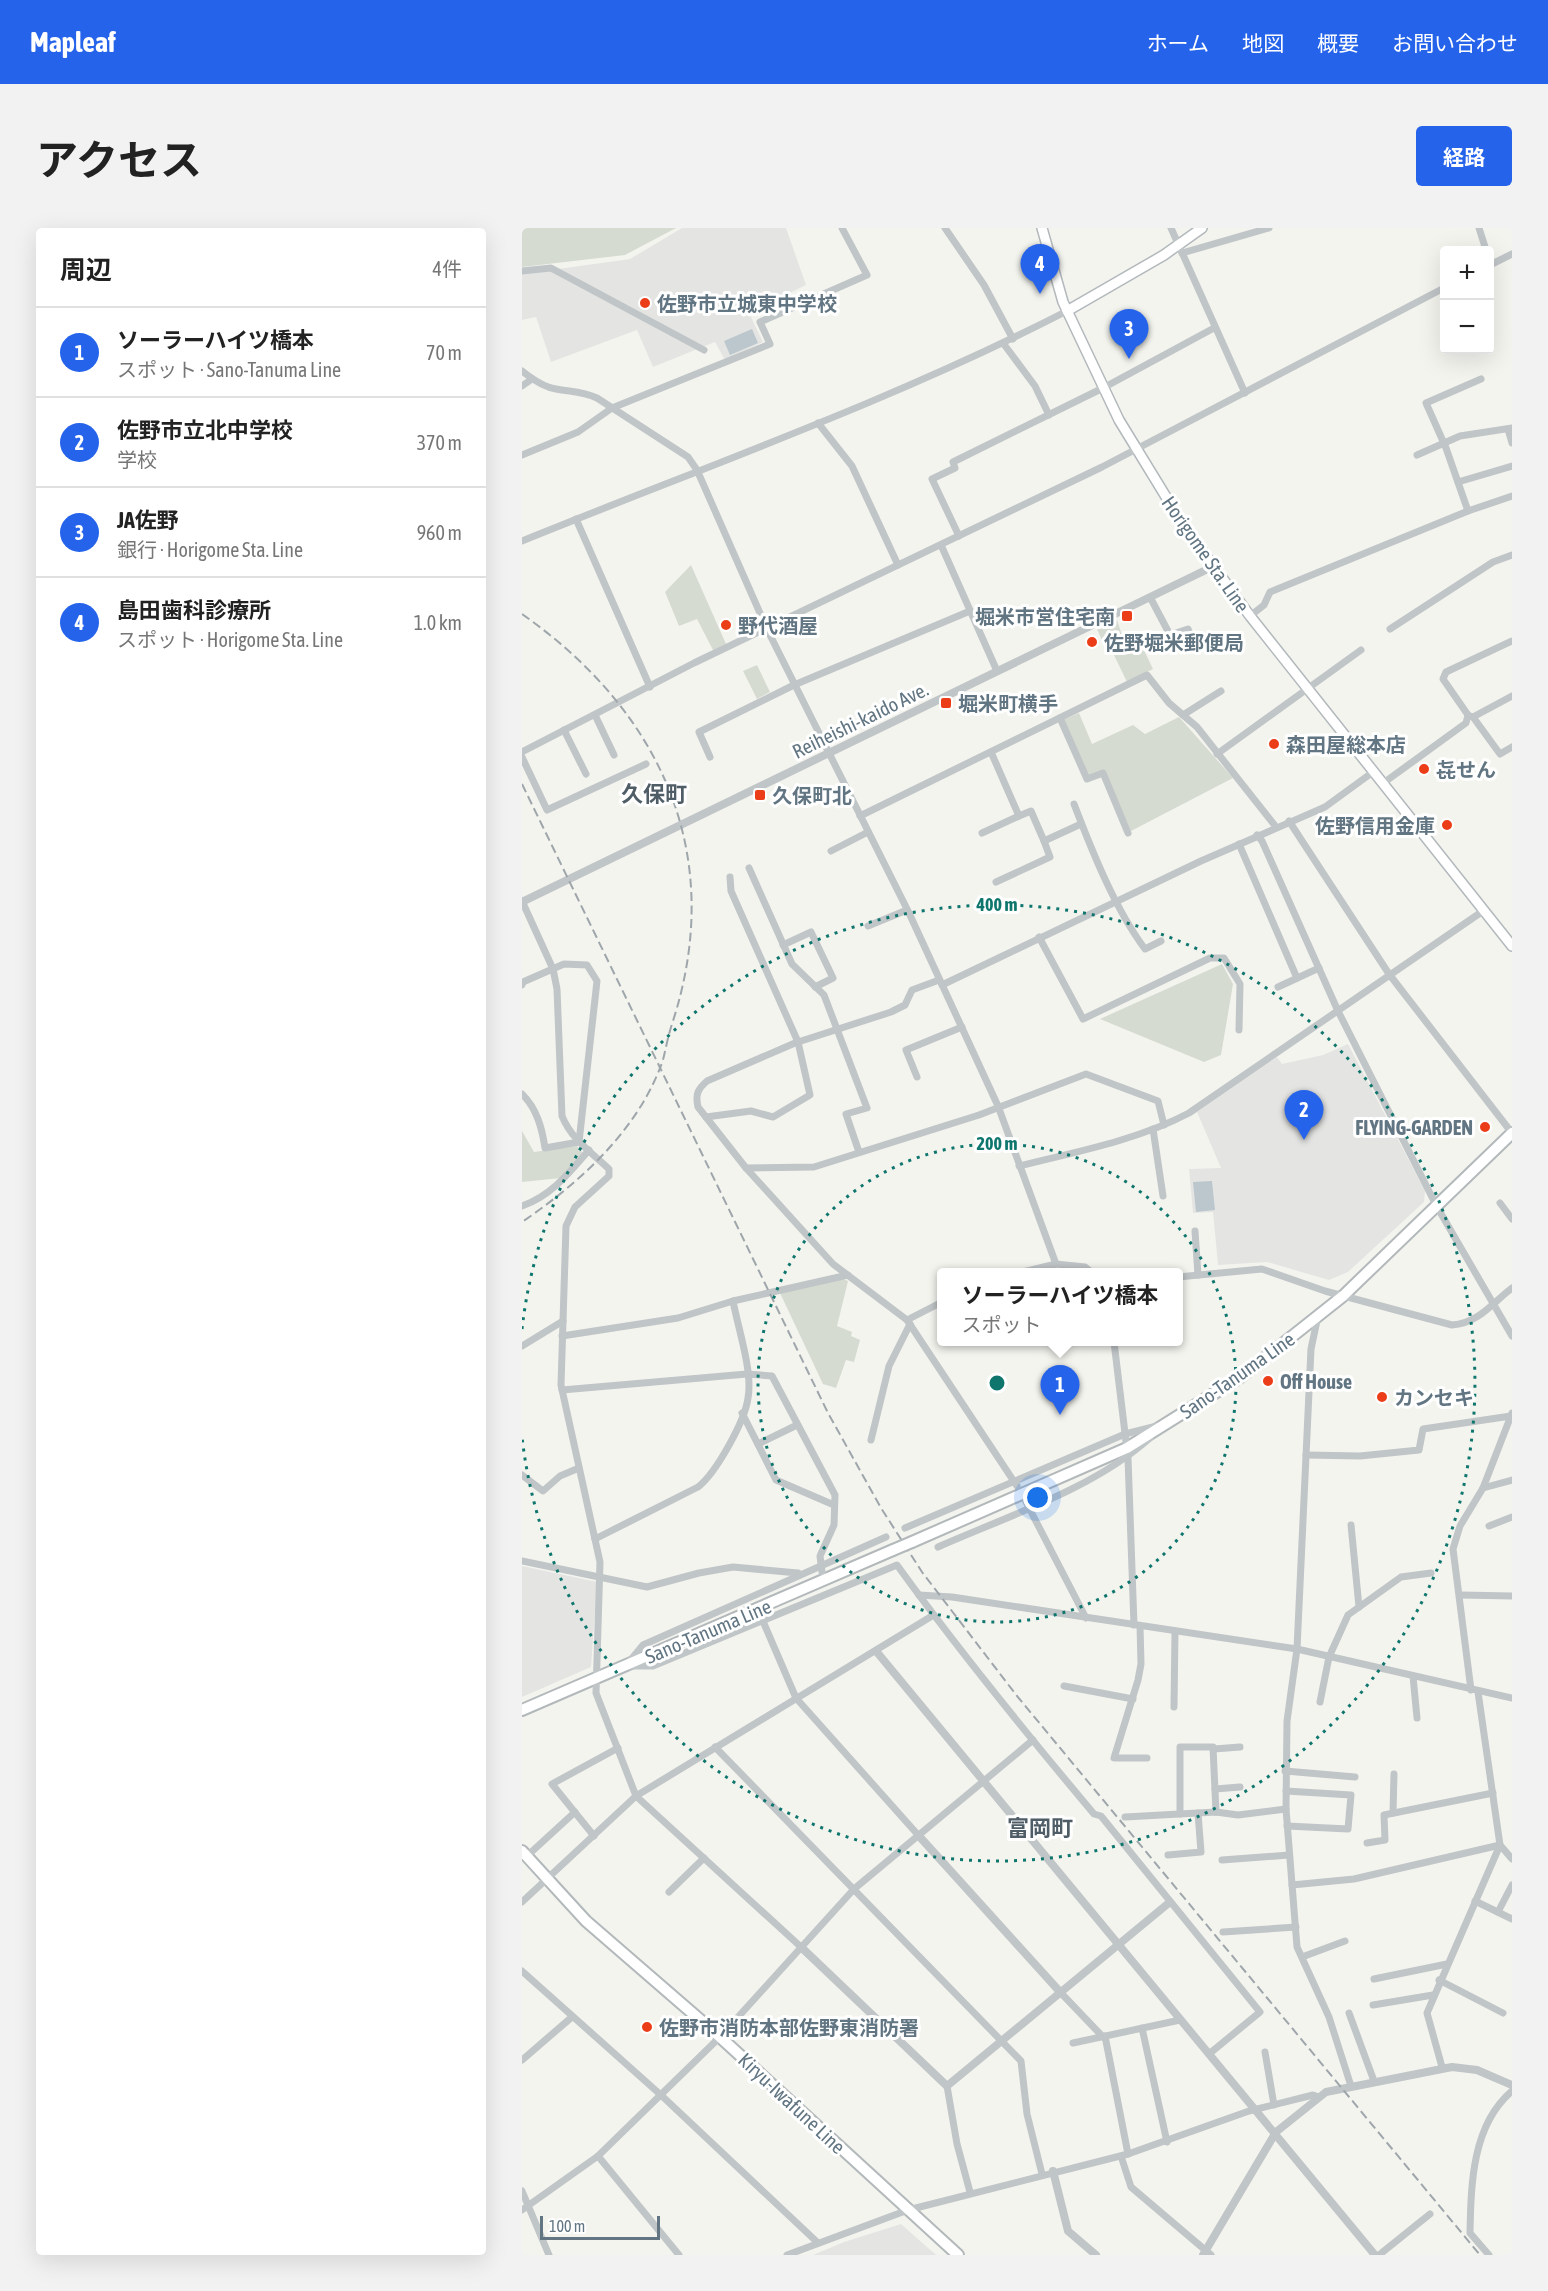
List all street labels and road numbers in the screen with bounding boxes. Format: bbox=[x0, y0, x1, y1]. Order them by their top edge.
street label: Horigome Sta. Line bbox=[1158, 492, 1254, 616]
street label: Reiheishi-kaido Ave. bbox=[788, 677, 932, 763]
street label: Sano-Tanuma Line bbox=[1175, 1327, 1299, 1423]
street label: Sano-Tanuma Line bbox=[642, 1594, 774, 1668]
street label: Kiryu-Iwafune Line bbox=[734, 2048, 850, 2158]

